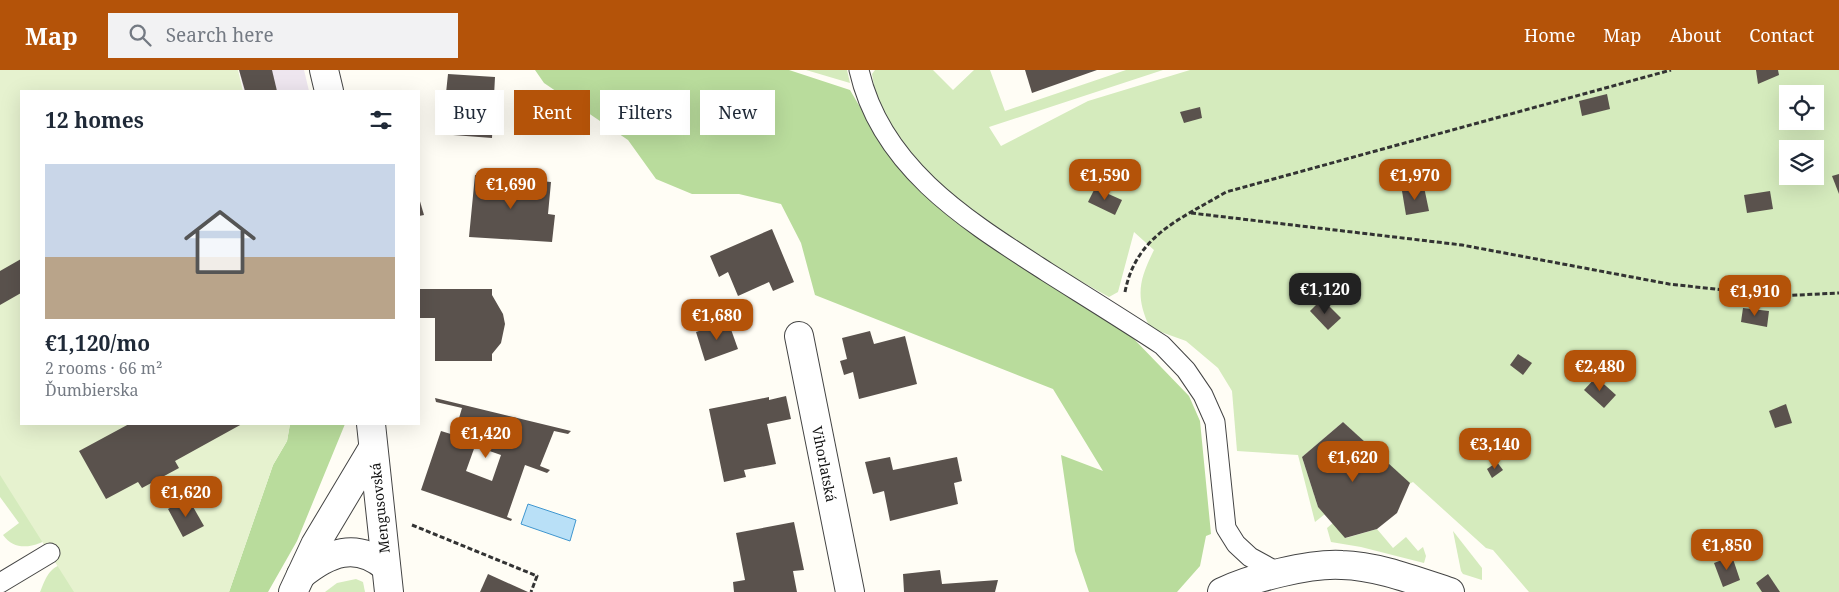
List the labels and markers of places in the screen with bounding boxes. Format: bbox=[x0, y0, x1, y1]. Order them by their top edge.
pin: €1,590 bbox=[1064, 158, 1146, 201]
pin: €1,970 bbox=[1374, 158, 1456, 201]
pin: €1,690 bbox=[470, 168, 552, 210]
pin: €1,120 bbox=[1284, 272, 1366, 315]
pin: €1,910 bbox=[1714, 274, 1796, 317]
pin: €1,680 bbox=[676, 298, 758, 341]
pin: €2,480 bbox=[1559, 350, 1641, 392]
pin: €1,420 bbox=[445, 416, 527, 459]
pin: €3,140 bbox=[1454, 428, 1536, 470]
pin: €1,620 bbox=[1312, 440, 1394, 483]
pin: €1,620 bbox=[145, 476, 227, 518]
pin: €1,850 bbox=[1686, 528, 1768, 571]

